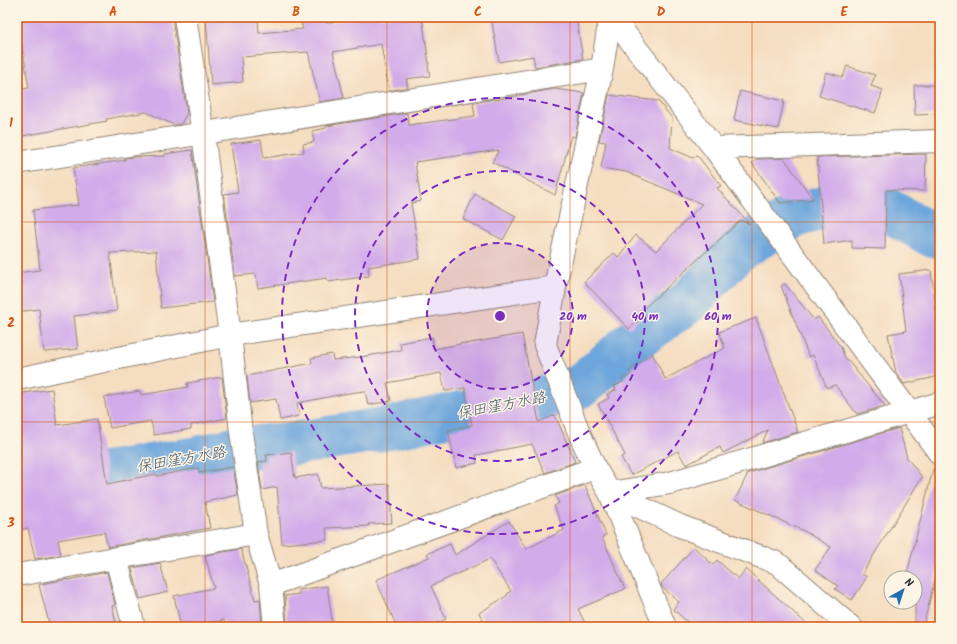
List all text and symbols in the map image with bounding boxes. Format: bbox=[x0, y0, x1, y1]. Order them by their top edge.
text: A bbox=[109, 2, 117, 23]
text: B bbox=[292, 2, 300, 23]
text: C bbox=[474, 2, 482, 23]
text: D bbox=[657, 2, 666, 23]
text: E bbox=[840, 2, 848, 23]
text: 1 bbox=[9, 113, 13, 134]
text: 20 m bbox=[559, 307, 587, 326]
text: 40 m bbox=[631, 307, 659, 326]
text: 60 m bbox=[704, 307, 732, 326]
centre of rings bbox=[493, 309, 507, 323]
text: 2 bbox=[7, 313, 15, 334]
water label: 保田窪方水路 bbox=[455, 385, 549, 426]
water label: 保田窪方水路 bbox=[135, 440, 229, 480]
text: 3 bbox=[6, 513, 15, 534]
north arrow bbox=[883, 570, 923, 610]
text: N bbox=[900, 574, 917, 592]

